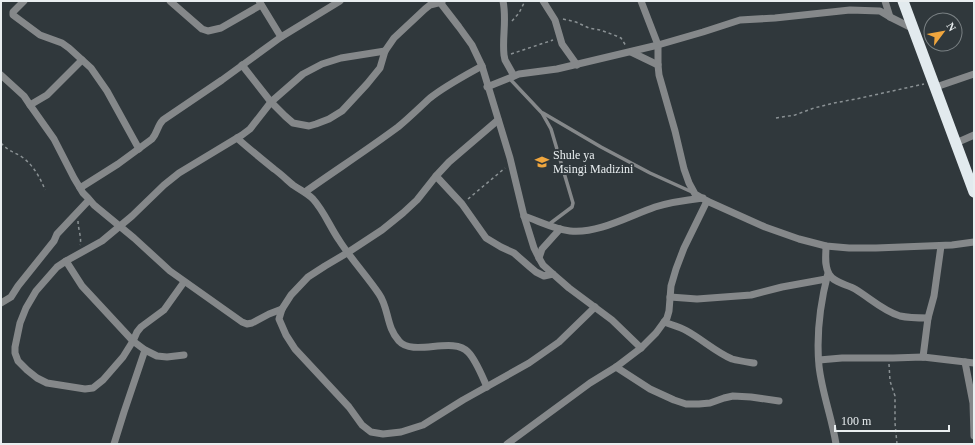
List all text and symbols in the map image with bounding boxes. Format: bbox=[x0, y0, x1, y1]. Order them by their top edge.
north arrow bbox=[923, 12, 963, 52]
text: N bbox=[944, 20, 959, 33]
place label: Shule ya Msingi Madizini bbox=[553, 148, 634, 176]
school or university icon: Shule ya Msingi Madizini bbox=[534, 154, 550, 170]
scale bar bbox=[835, 407, 949, 433]
text: 100 m bbox=[841, 414, 872, 428]

